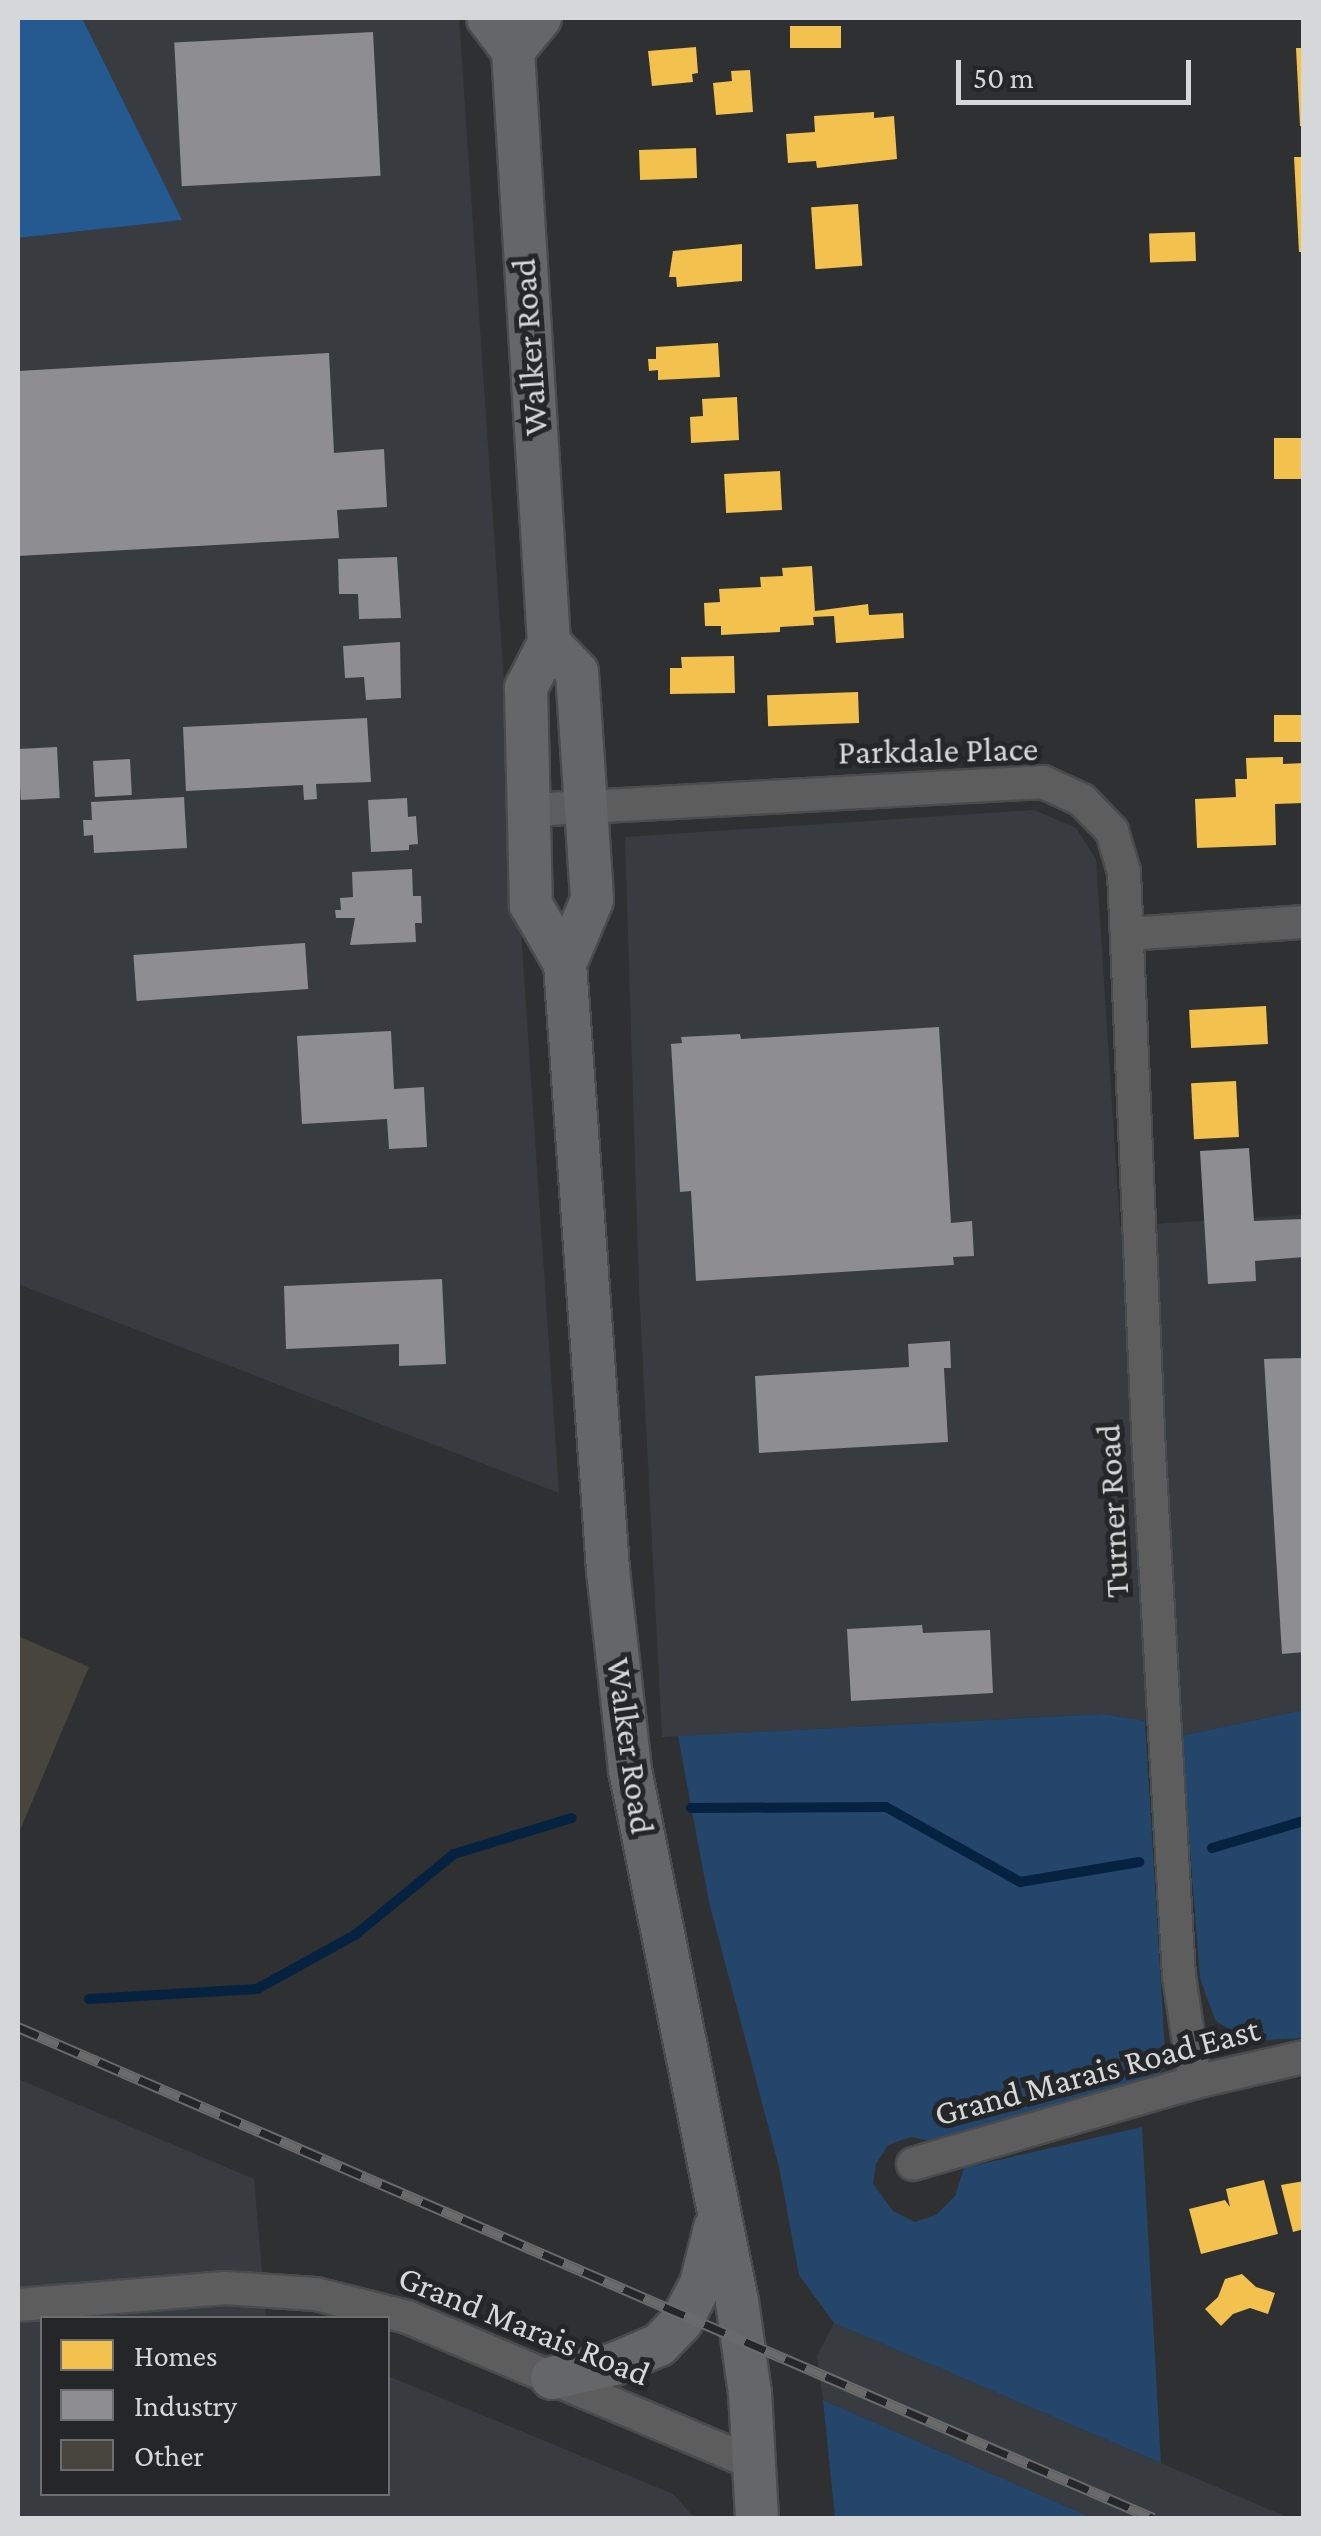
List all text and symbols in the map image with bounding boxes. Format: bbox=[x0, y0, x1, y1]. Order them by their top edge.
scale bar bbox=[961, 40, 1196, 102]
text: 50 m bbox=[973, 61, 1034, 94]
street label: Walker Road bbox=[503, 257, 557, 437]
street label: Parkdale Place bbox=[837, 728, 1039, 774]
street label: Turner Road bbox=[1087, 1423, 1139, 1599]
street label: Walker Road bbox=[597, 1655, 663, 1837]
street label: Grand Marais Road East bbox=[930, 2008, 1264, 2136]
street label: Grand Marais Road bbox=[392, 2256, 656, 2396]
legend bbox=[40, 2316, 390, 2496]
text: Homes bbox=[134, 2339, 218, 2372]
text: Industry bbox=[134, 2389, 237, 2422]
text: Other bbox=[134, 2439, 204, 2472]

